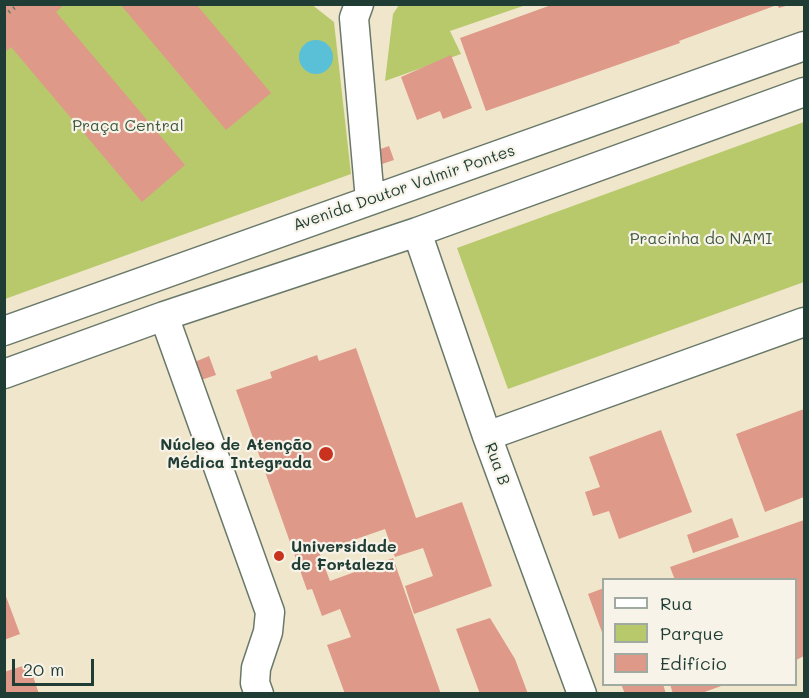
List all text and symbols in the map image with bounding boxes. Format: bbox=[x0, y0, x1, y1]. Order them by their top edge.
park label: Praça Central bbox=[72, 116, 184, 136]
street label: Avenida Doutor Valmir Pontes bbox=[290, 141, 518, 235]
park label: Pracinha do NAMI bbox=[630, 229, 772, 249]
place label: Núcleo de Atenção Médica Integrada bbox=[160, 435, 312, 473]
street label: Rua B bbox=[480, 440, 514, 488]
marker: Núcleo de Atenção Médica Integrada bbox=[317, 445, 335, 463]
place label: Universidade de Fortaleza bbox=[291, 537, 396, 575]
marker: Universidade de Fortaleza bbox=[272, 549, 286, 563]
legend bbox=[602, 578, 797, 686]
text: Rua bbox=[660, 591, 693, 615]
text: Parque bbox=[660, 621, 724, 645]
scale bar bbox=[15, 647, 98, 685]
text: Edifício bbox=[660, 651, 727, 675]
text: 20 m bbox=[23, 657, 64, 681]

